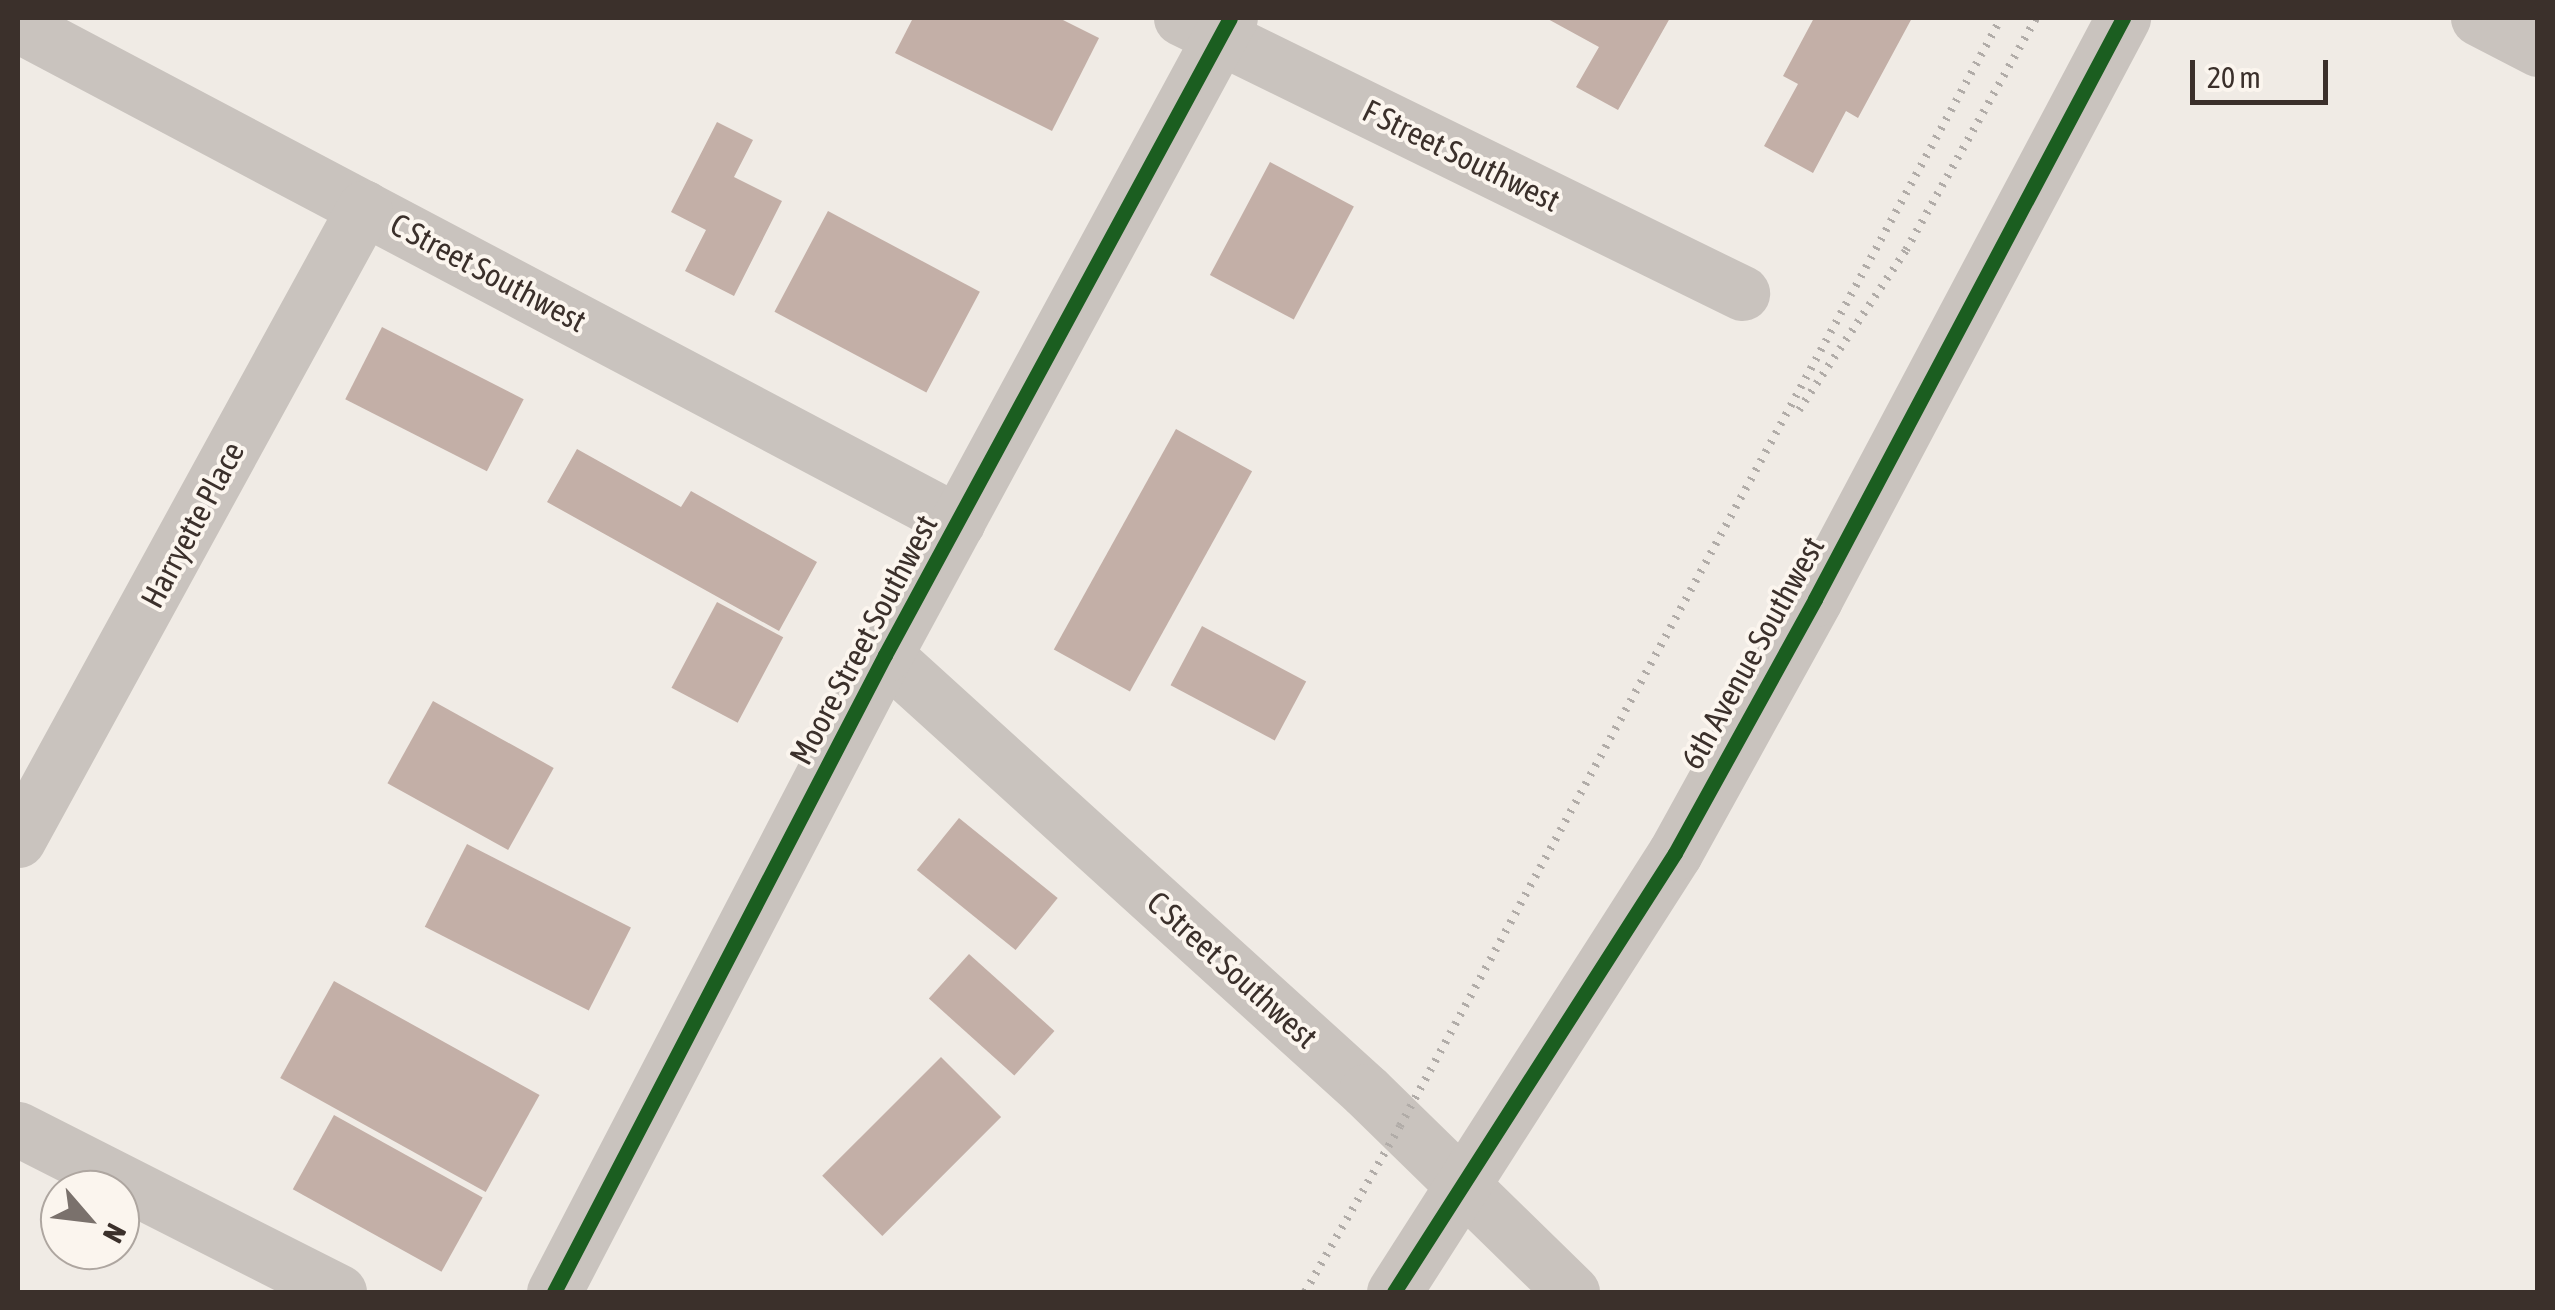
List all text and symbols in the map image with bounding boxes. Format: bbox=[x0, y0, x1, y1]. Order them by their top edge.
scale bar bbox=[2195, 40, 2332, 102]
text: 20 m bbox=[2207, 60, 2261, 94]
street label: F Street Southwest bbox=[1356, 92, 1566, 220]
street label: C Street Southwest bbox=[384, 205, 592, 341]
street label: Harryette Place bbox=[133, 436, 253, 614]
street label: Moore Street Southwest bbox=[782, 509, 946, 771]
street label: 6th Avenue Southwest bbox=[1673, 530, 1833, 776]
street label: C Street Southwest bbox=[1139, 884, 1325, 1056]
north arrow bbox=[40, 1170, 140, 1270]
text: N bbox=[97, 1218, 133, 1248]

